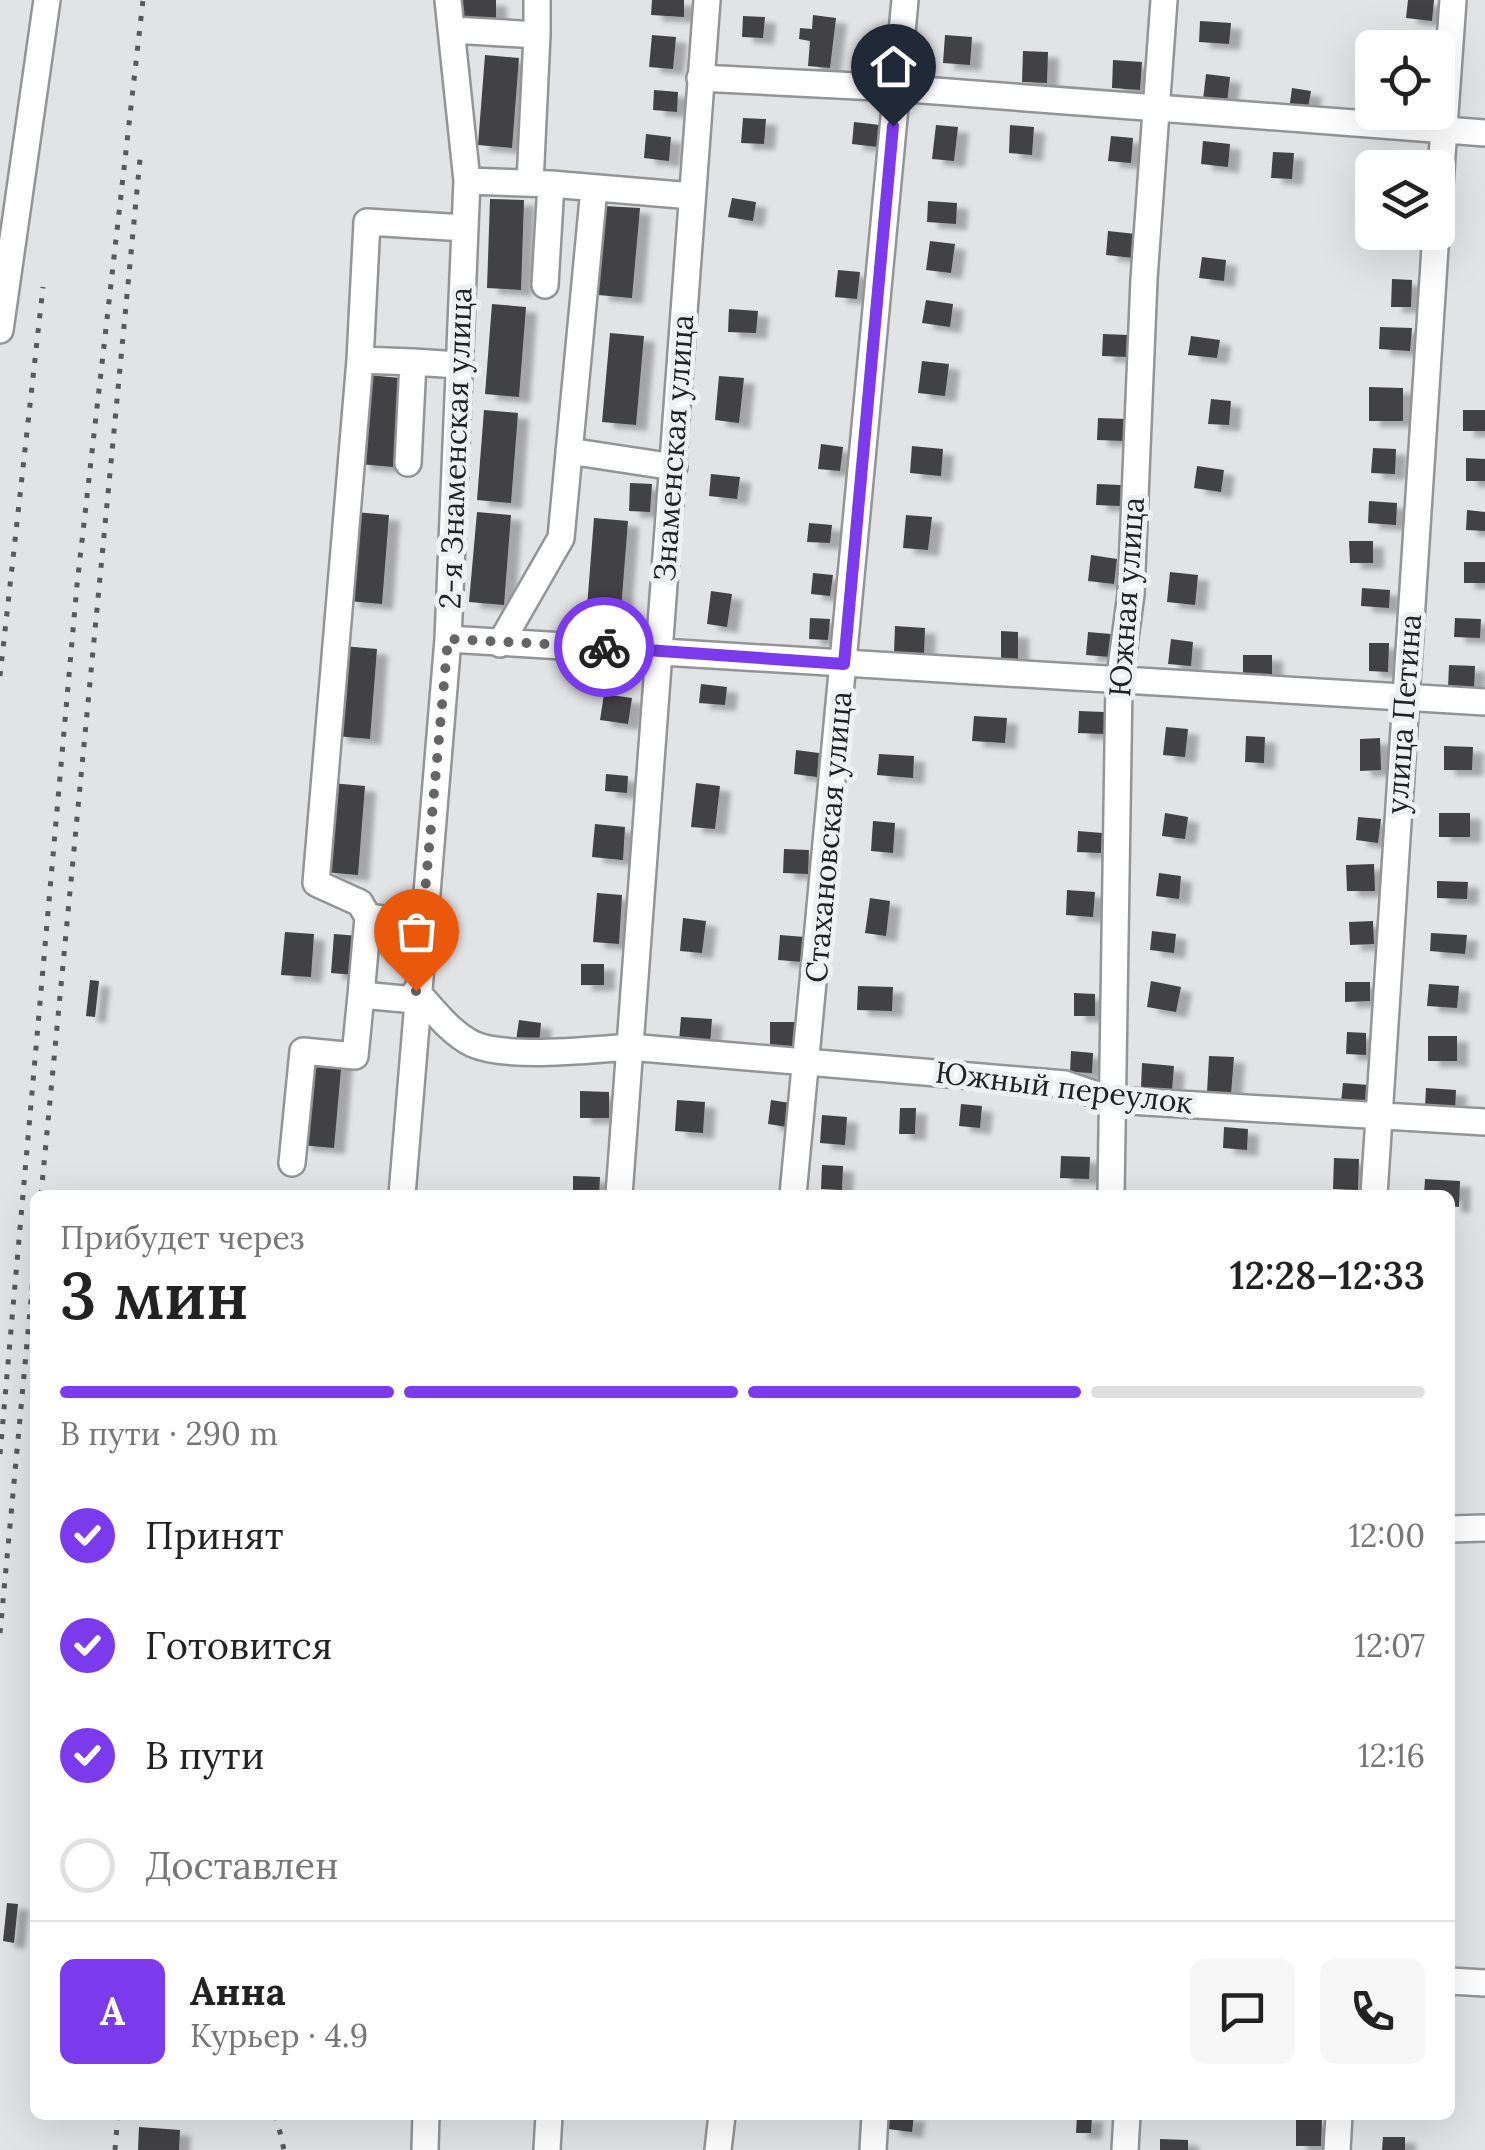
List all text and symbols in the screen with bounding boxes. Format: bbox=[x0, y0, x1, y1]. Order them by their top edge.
pin bbox=[851, 24, 936, 127]
map controls bbox=[1355, 30, 1455, 250]
button: locate bbox=[1355, 30, 1455, 130]
icon: home bbox=[866, 39, 921, 94]
button: layers bbox=[1355, 150, 1455, 250]
street label: 2-я Знаменская улица bbox=[430, 286, 481, 610]
street label: Знаменская улица bbox=[645, 313, 702, 583]
street label: Южная улица bbox=[1100, 496, 1153, 698]
courier bbox=[554, 597, 654, 697]
street label: улица Петина bbox=[1377, 613, 1430, 815]
icon: bike bbox=[577, 620, 632, 675]
street label: Стахановская улица bbox=[796, 690, 861, 984]
pin bbox=[374, 889, 459, 992]
icon: bag bbox=[389, 904, 444, 959]
street label: Южный переулок bbox=[933, 1052, 1195, 1123]
text: Прибудет через bbox=[60, 1217, 304, 1258]
text: 12:28–12:33 bbox=[1230, 1251, 1425, 1299]
text: 3 мин bbox=[60, 1254, 249, 1337]
text: В пути · 290 m bbox=[60, 1413, 278, 1454]
icon: check bbox=[60, 1508, 115, 1563]
text: Принят bbox=[145, 1511, 284, 1559]
text: 12:00 bbox=[1348, 1515, 1425, 1556]
icon: check bbox=[60, 1618, 115, 1673]
text: Готовится bbox=[145, 1621, 332, 1669]
text: 12:07 bbox=[1354, 1625, 1425, 1666]
icon: check bbox=[60, 1728, 115, 1783]
text: В пути bbox=[145, 1731, 264, 1779]
text: 12:16 bbox=[1358, 1735, 1425, 1776]
text: Доставлен bbox=[145, 1841, 339, 1889]
button: chat bbox=[1190, 1959, 1295, 2064]
button: phone bbox=[1320, 1959, 1425, 2064]
text: Анна bbox=[190, 1967, 286, 2015]
text: А bbox=[100, 1987, 125, 2035]
text: Курьер · 4.9 bbox=[190, 2015, 368, 2056]

